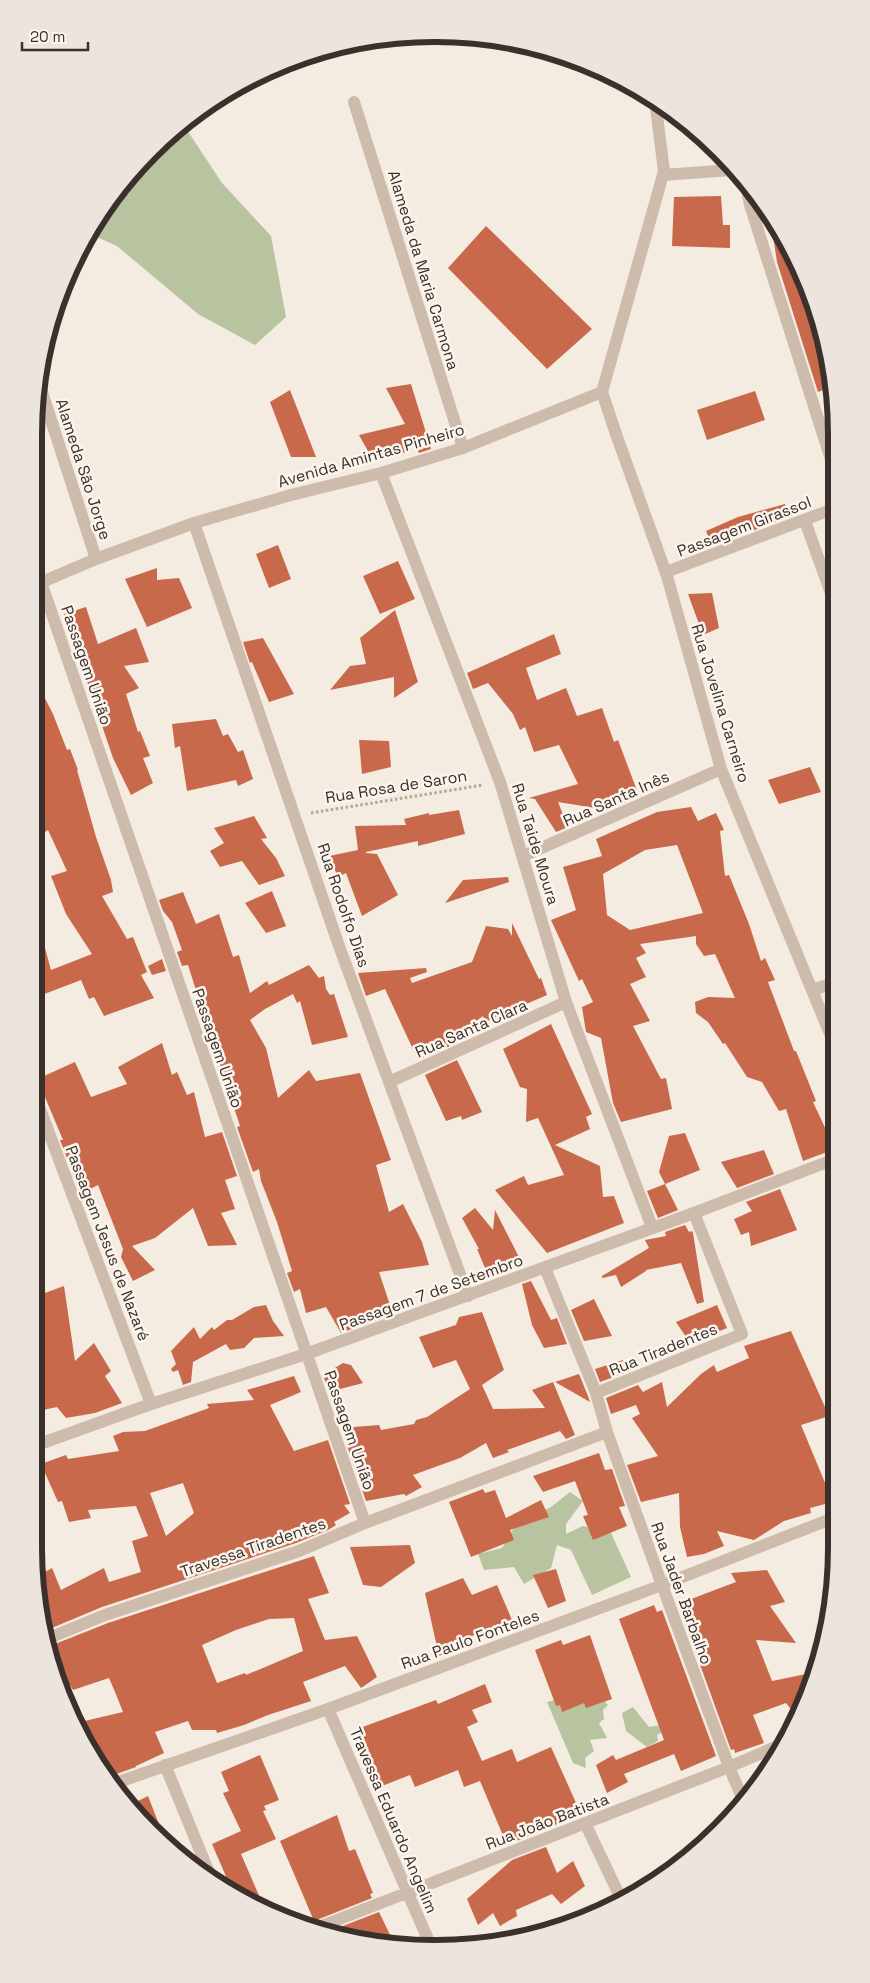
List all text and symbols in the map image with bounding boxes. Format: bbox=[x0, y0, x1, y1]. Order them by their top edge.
scale bar bbox=[22, 20, 89, 52]
text: 20 m bbox=[30, 27, 65, 46]
street label: Alameda da Maria Carmona bbox=[383, 168, 464, 373]
street label: Alameda São Jorge bbox=[51, 396, 116, 542]
street label: Avenida Amintas Pinheiro bbox=[275, 419, 467, 492]
street label: Passagem Girassol bbox=[674, 491, 814, 562]
street label: Passagem União bbox=[56, 603, 117, 728]
street label: Rua Jovelina Carneiro bbox=[686, 621, 755, 785]
street label: Rua Rosa de Saron bbox=[324, 765, 468, 808]
street label: Rua Santa Inês bbox=[560, 766, 673, 831]
street label: Rua Taide Moura bbox=[507, 781, 564, 908]
street label: Rua Rodolfo Dias bbox=[312, 840, 375, 970]
street label: Passagem União bbox=[187, 986, 248, 1111]
street label: Rua Santa Clara bbox=[412, 994, 531, 1063]
street label: Passagem Jesus de Nazaré bbox=[61, 1142, 155, 1344]
street label: Passagem 7 de Setembro bbox=[336, 1249, 526, 1336]
street label: Rua Tiradentes bbox=[606, 1318, 720, 1381]
street label: Passagem União bbox=[319, 1368, 380, 1493]
street label: Travessa Tiradentes bbox=[178, 1513, 329, 1582]
street label: Rua Jader Barbalho bbox=[646, 1519, 717, 1667]
street label: Rua Paulo Fonteles bbox=[398, 1605, 542, 1674]
street label: Travessa Eduardo Angelim bbox=[345, 1724, 442, 1916]
street label: Rua João Batista bbox=[483, 1788, 612, 1855]

